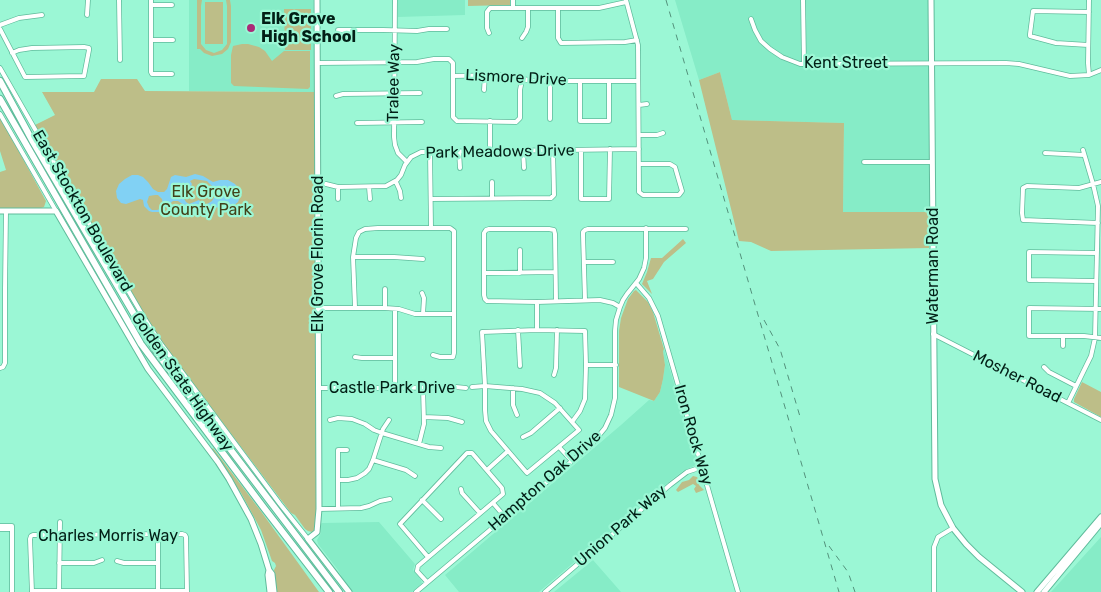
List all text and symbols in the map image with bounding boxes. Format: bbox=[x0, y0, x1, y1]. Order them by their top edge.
place label: Elk Grove High School bbox=[261, 9, 356, 47]
marker: Elk Grove High School bbox=[245, 22, 257, 34]
street label: Tralee Way bbox=[384, 44, 404, 122]
street label: Kent Street bbox=[804, 53, 888, 73]
street label: Lismore Drive bbox=[465, 66, 567, 90]
street label: East Stockton Boulevard bbox=[28, 127, 136, 295]
street label: Park Meadows Drive bbox=[425, 141, 575, 163]
street label: Elk Grove Florin Road bbox=[308, 176, 328, 332]
park label: Elk Grove County Park bbox=[160, 182, 252, 220]
street label: Waterman Road bbox=[923, 207, 943, 325]
street label: Golden State Highway bbox=[127, 309, 237, 455]
street label: Mosher Road bbox=[970, 347, 1064, 407]
street label: Castle Park Drive bbox=[329, 378, 455, 398]
street label: Iron Rock Way bbox=[669, 383, 717, 487]
street label: Hampton Oak Drive bbox=[485, 427, 605, 535]
street label: Union Park Way bbox=[571, 481, 671, 571]
street label: Charles Morris Way bbox=[38, 526, 178, 546]

